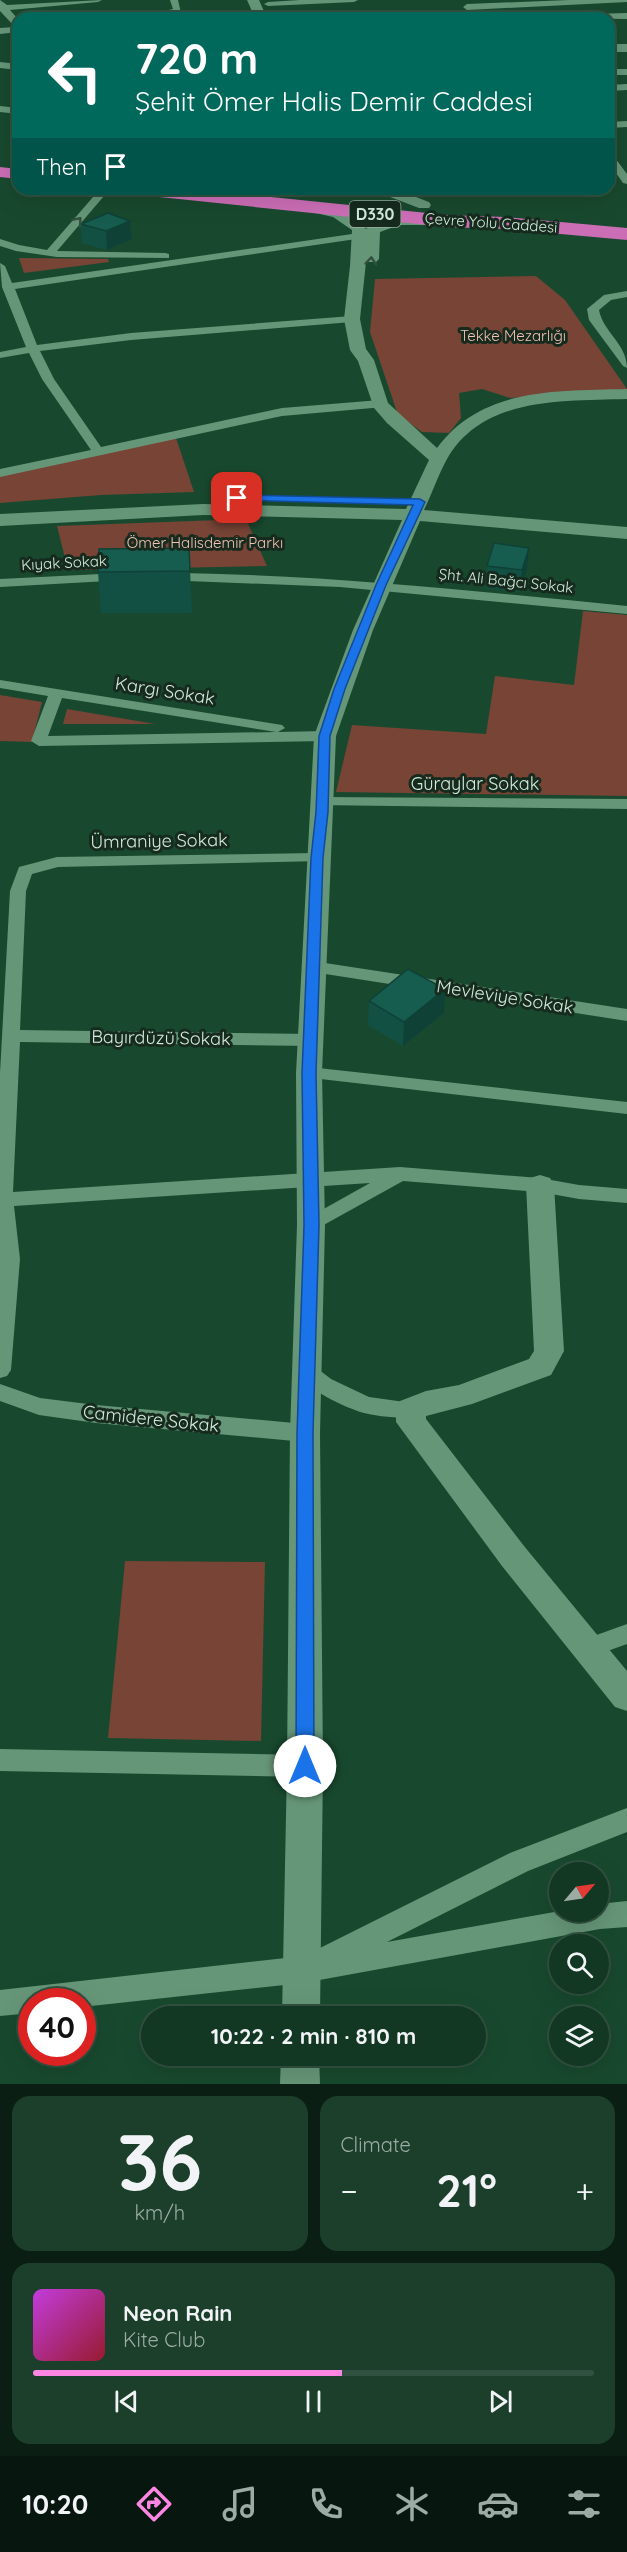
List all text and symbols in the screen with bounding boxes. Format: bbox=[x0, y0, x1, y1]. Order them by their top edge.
text: 720 m bbox=[135, 32, 258, 85]
icon: left bbox=[36, 36, 114, 114]
text: Şehit Ömer Halis Demir Caddesi bbox=[135, 84, 533, 118]
icon: arrive bbox=[99, 150, 132, 183]
text: Then bbox=[36, 153, 87, 181]
road number: D330 bbox=[350, 201, 400, 227]
street label: Çevre Yolu Caddesi bbox=[424, 208, 558, 237]
one-way arrow bbox=[70, 217, 81, 228]
one-way arrow bbox=[364, 256, 377, 266]
park label: Tekke Mezarlığı bbox=[460, 326, 566, 345]
pin bbox=[211, 472, 262, 523]
icon: arrive bbox=[220, 481, 253, 514]
park label: Ömer Halisdemir Parkı bbox=[127, 533, 283, 552]
street label: Kıyak Sokak bbox=[21, 551, 107, 574]
street label: Şht. Ali Bağcı Sokak bbox=[438, 564, 574, 597]
street label: Kargı Sokak bbox=[113, 671, 217, 710]
street label: Güraylar Sokak bbox=[411, 772, 539, 795]
street label: Ümraniye Sokak bbox=[90, 828, 228, 853]
street label: Mevleviye Sokak bbox=[435, 974, 575, 1019]
street label: Bayırdüzü Sokak bbox=[91, 1025, 231, 1050]
street label: Camidere Sokak bbox=[82, 1400, 220, 1437]
position arrow bbox=[273, 1734, 337, 1798]
north arrow bbox=[549, 1862, 609, 1922]
map controls bbox=[549, 1862, 609, 2066]
button: search bbox=[549, 1934, 609, 1994]
speed limit sign: 40 bbox=[18, 1988, 96, 2066]
button: layers bbox=[549, 2006, 609, 2066]
text: 10:22 · 2 min · 810 m bbox=[211, 2022, 416, 2050]
text: 36 bbox=[117, 2112, 202, 2210]
text: Climate bbox=[341, 2132, 411, 2157]
text: 21° bbox=[436, 2162, 497, 2218]
text: − bbox=[341, 2170, 358, 2211]
text: + bbox=[575, 2170, 594, 2211]
text: km/h bbox=[134, 2200, 185, 2225]
text: Neon Rain bbox=[123, 2299, 232, 2327]
text: Kite Club bbox=[123, 2327, 205, 2352]
icon: previous bbox=[110, 2385, 143, 2418]
icon: pause bbox=[297, 2385, 330, 2418]
icon: next bbox=[484, 2385, 517, 2418]
icon: directions bbox=[133, 2483, 175, 2525]
icon: music bbox=[219, 2483, 261, 2525]
icon: phone bbox=[305, 2483, 347, 2525]
icon: climate bbox=[391, 2483, 433, 2525]
icon: car bbox=[477, 2483, 519, 2525]
icon: filters bbox=[563, 2483, 605, 2525]
text: 10:20 bbox=[22, 2487, 88, 2521]

